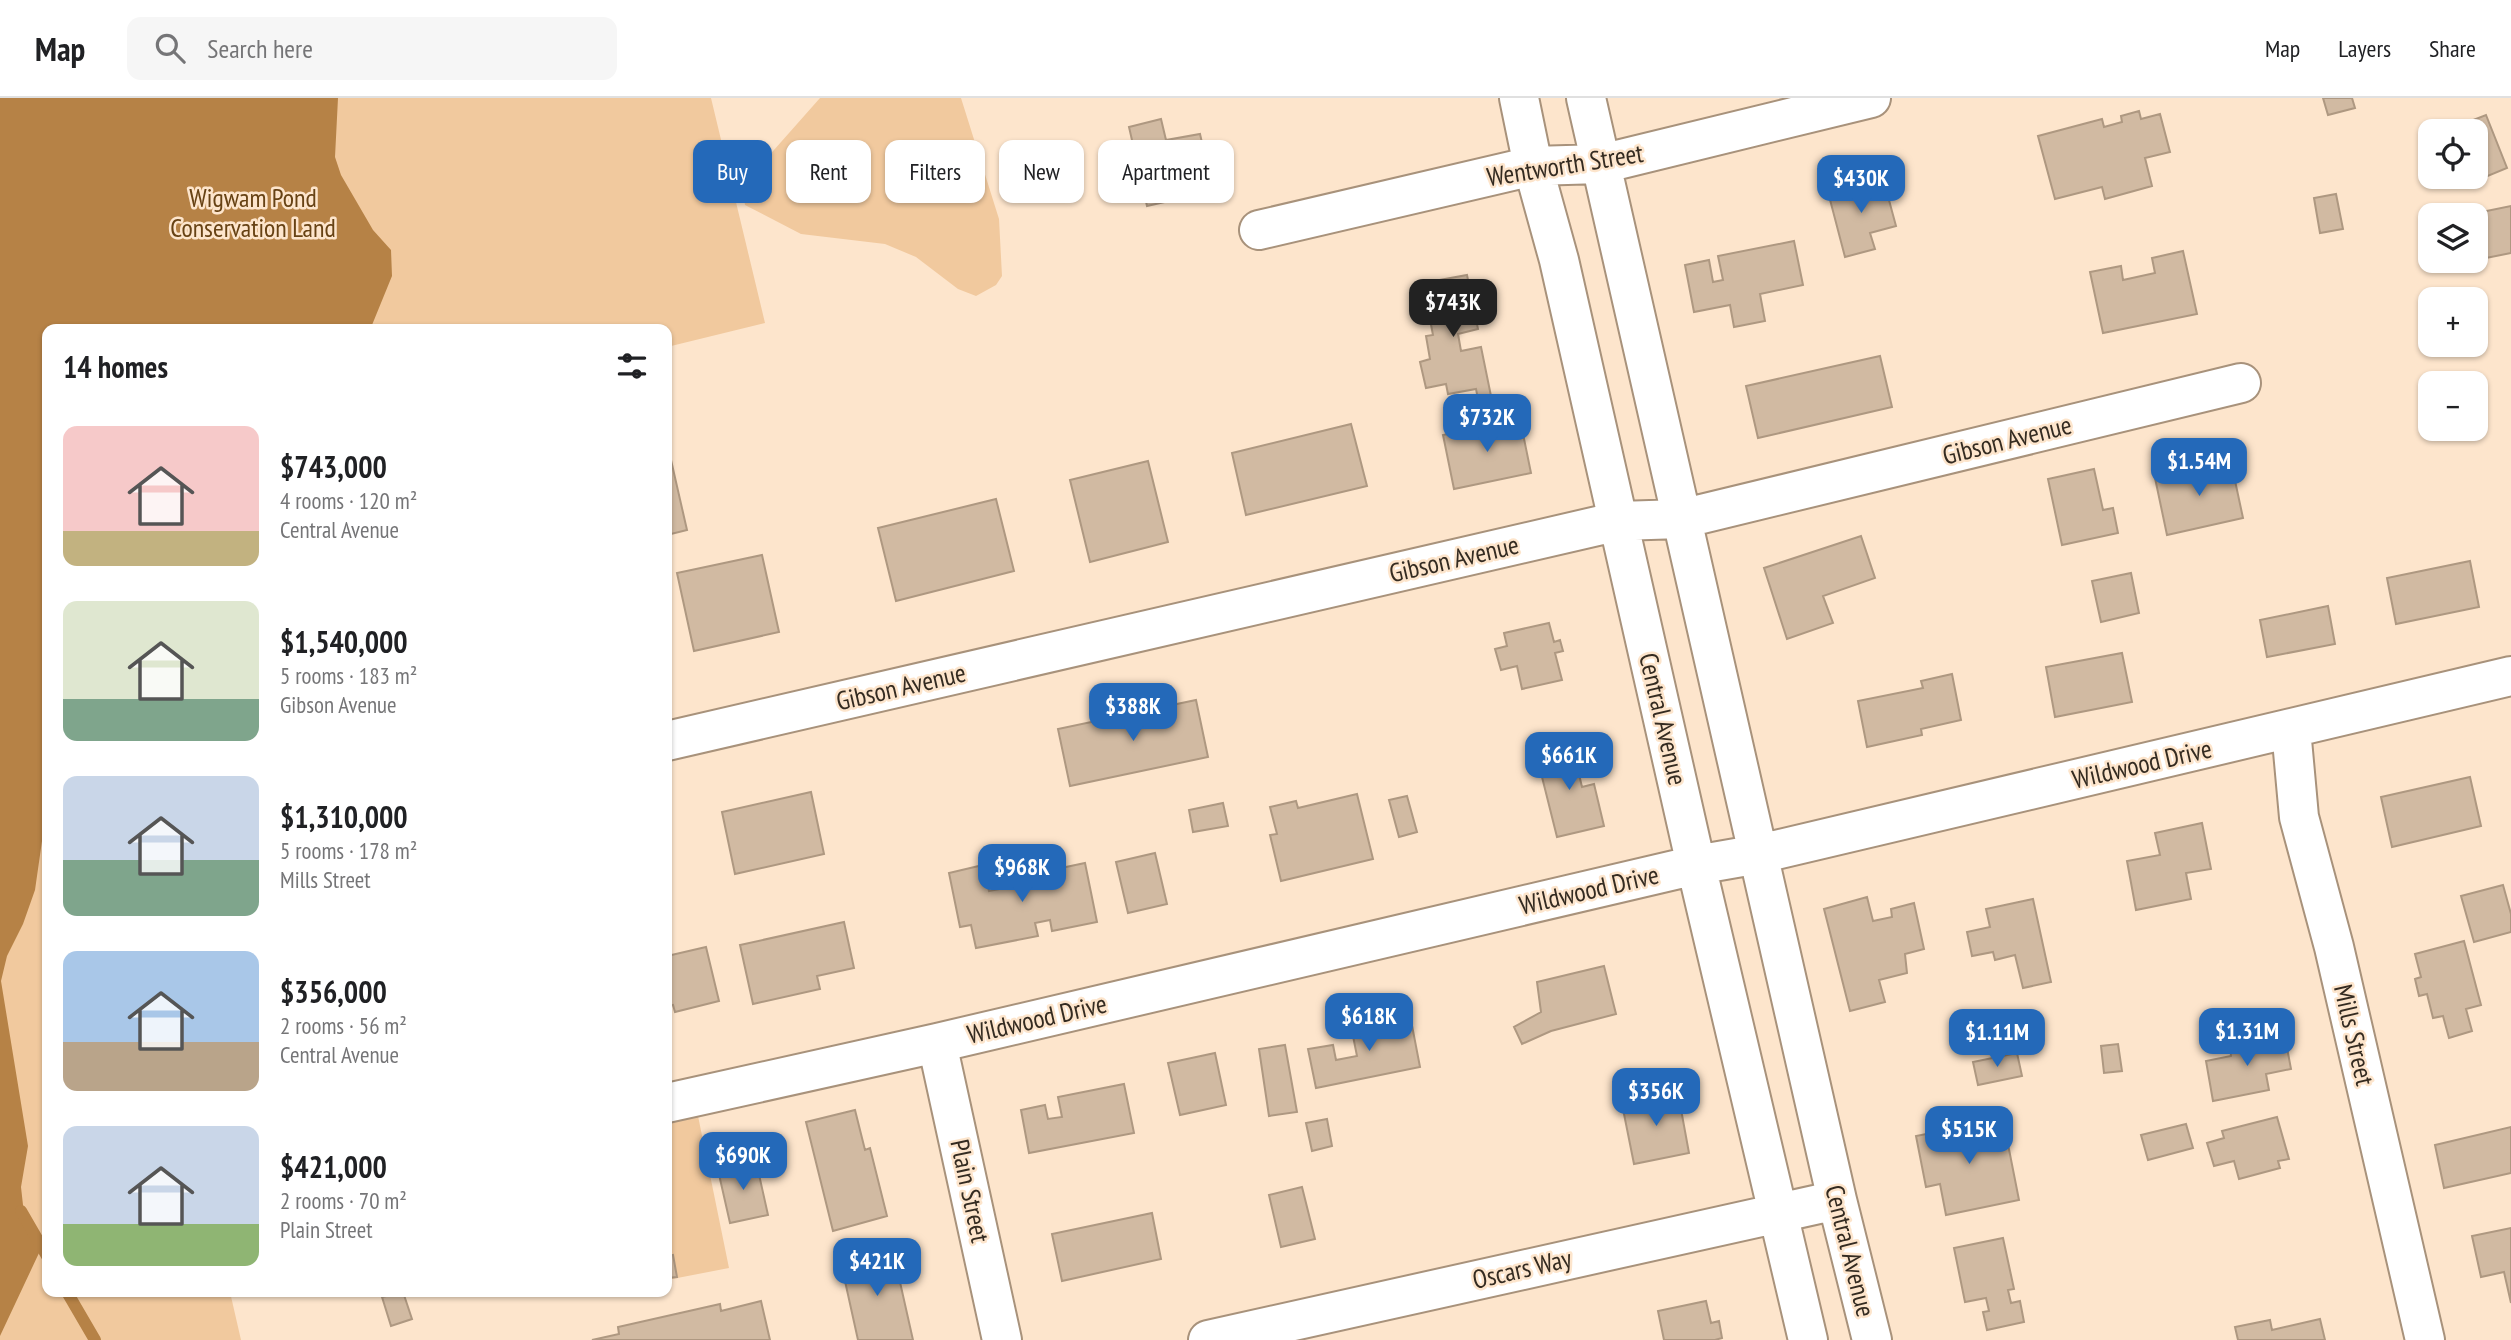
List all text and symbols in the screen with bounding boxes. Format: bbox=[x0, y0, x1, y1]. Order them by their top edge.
search box bbox=[127, 17, 617, 80]
text: Map bbox=[35, 27, 85, 70]
icon: search bbox=[151, 29, 189, 67]
text: Search here bbox=[207, 32, 313, 65]
text: Map bbox=[2265, 33, 2300, 64]
text: Layers bbox=[2338, 33, 2391, 64]
text: Share bbox=[2429, 33, 2476, 64]
map controls bbox=[2418, 119, 2488, 441]
button: locate bbox=[2418, 119, 2488, 189]
street label: Wentworth Street bbox=[1484, 136, 1645, 193]
chip: Buy bbox=[693, 140, 772, 203]
chip: Rent bbox=[786, 140, 871, 203]
chip: Filters bbox=[885, 140, 985, 203]
chip: New bbox=[999, 140, 1084, 203]
chip: Apartment bbox=[1098, 140, 1234, 203]
pin: $430K bbox=[1812, 156, 1910, 215]
text: $430K bbox=[1833, 163, 1889, 192]
park label: Wigwam Pond Conservation Land bbox=[170, 181, 336, 244]
button: layers bbox=[2418, 203, 2488, 273]
pin: $743K bbox=[1404, 280, 1502, 339]
text: $743K bbox=[1425, 287, 1481, 316]
button: + bbox=[2418, 287, 2488, 357]
text: 14 homes bbox=[63, 347, 168, 386]
icon: filters bbox=[613, 347, 651, 385]
button: − bbox=[2418, 371, 2488, 441]
pin: $732K bbox=[1438, 394, 1536, 454]
text: $732K bbox=[1459, 402, 1515, 431]
street label: Gibson Avenue bbox=[1939, 408, 2075, 471]
pin: $1.54M bbox=[2142, 438, 2256, 498]
text: $1.54M bbox=[2167, 446, 2231, 475]
text: $743,000 bbox=[280, 447, 387, 486]
icon: home bbox=[119, 454, 203, 538]
text: 4 rooms · 120 m² bbox=[280, 486, 417, 515]
text: Central Avenue bbox=[280, 515, 399, 544]
street label: Gibson Avenue bbox=[1386, 528, 1522, 589]
text: $1,540,000 bbox=[280, 622, 408, 661]
icon: home bbox=[119, 629, 203, 713]
street label: Central Avenue bbox=[1632, 650, 1695, 788]
street label: Gibson Avenue bbox=[833, 656, 969, 717]
text: 5 rooms · 183 m² bbox=[280, 661, 417, 690]
pin: $388K bbox=[1084, 684, 1182, 743]
text: Gibson Avenue bbox=[280, 690, 397, 719]
text: $388K bbox=[1105, 691, 1161, 720]
street label: Wildwood Drive bbox=[2069, 731, 2215, 796]
pin: $661K bbox=[1520, 732, 1618, 792]
text: $661K bbox=[1541, 740, 1597, 769]
text: $1,310,000 bbox=[280, 797, 408, 836]
icon: home bbox=[119, 804, 203, 888]
text: 5 rooms · 178 m² bbox=[280, 836, 417, 865]
pin: $968K bbox=[973, 844, 1071, 904]
text: $968K bbox=[994, 852, 1050, 881]
street label: Wildwood Drive bbox=[1516, 857, 1662, 922]
text: Mills Street bbox=[280, 865, 371, 894]
text: $356,000 bbox=[280, 972, 387, 1011]
icon: home bbox=[119, 979, 203, 1063]
street label: Mills Street bbox=[2327, 981, 2382, 1089]
street label: Wildwood Drive bbox=[964, 986, 1110, 1051]
pin: $618K bbox=[1320, 993, 1418, 1053]
text: $618K bbox=[1341, 1001, 1397, 1030]
pin: $1.31M bbox=[2190, 1009, 2304, 1068]
pin: $1.11M bbox=[1940, 1010, 2054, 1069]
text: 2 rooms · 56 m² bbox=[280, 1011, 407, 1040]
text: $1.31M bbox=[2215, 1016, 2279, 1045]
text: $1.11M bbox=[1965, 1017, 2029, 1046]
text: Central Avenue bbox=[280, 1040, 399, 1069]
pin: $356K bbox=[1607, 1068, 1705, 1128]
text: $356K bbox=[1628, 1076, 1684, 1105]
pin: $515K bbox=[1920, 1107, 2018, 1166]
text: $515K bbox=[1941, 1114, 1997, 1143]
pin: $690K bbox=[694, 1132, 792, 1192]
street label: Plain Street bbox=[943, 1136, 998, 1245]
text: $690K bbox=[715, 1140, 771, 1169]
text: $421,000 bbox=[280, 1147, 387, 1186]
icon: home bbox=[119, 1154, 203, 1238]
street label: Central Avenue bbox=[1818, 1182, 1883, 1320]
text: 2 rooms · 70 m² bbox=[280, 1186, 407, 1215]
text: Plain Street bbox=[280, 1215, 373, 1244]
pin: $421K bbox=[828, 1238, 926, 1298]
street label: Oscars Way bbox=[1469, 1241, 1575, 1296]
text: $421K bbox=[849, 1246, 905, 1275]

